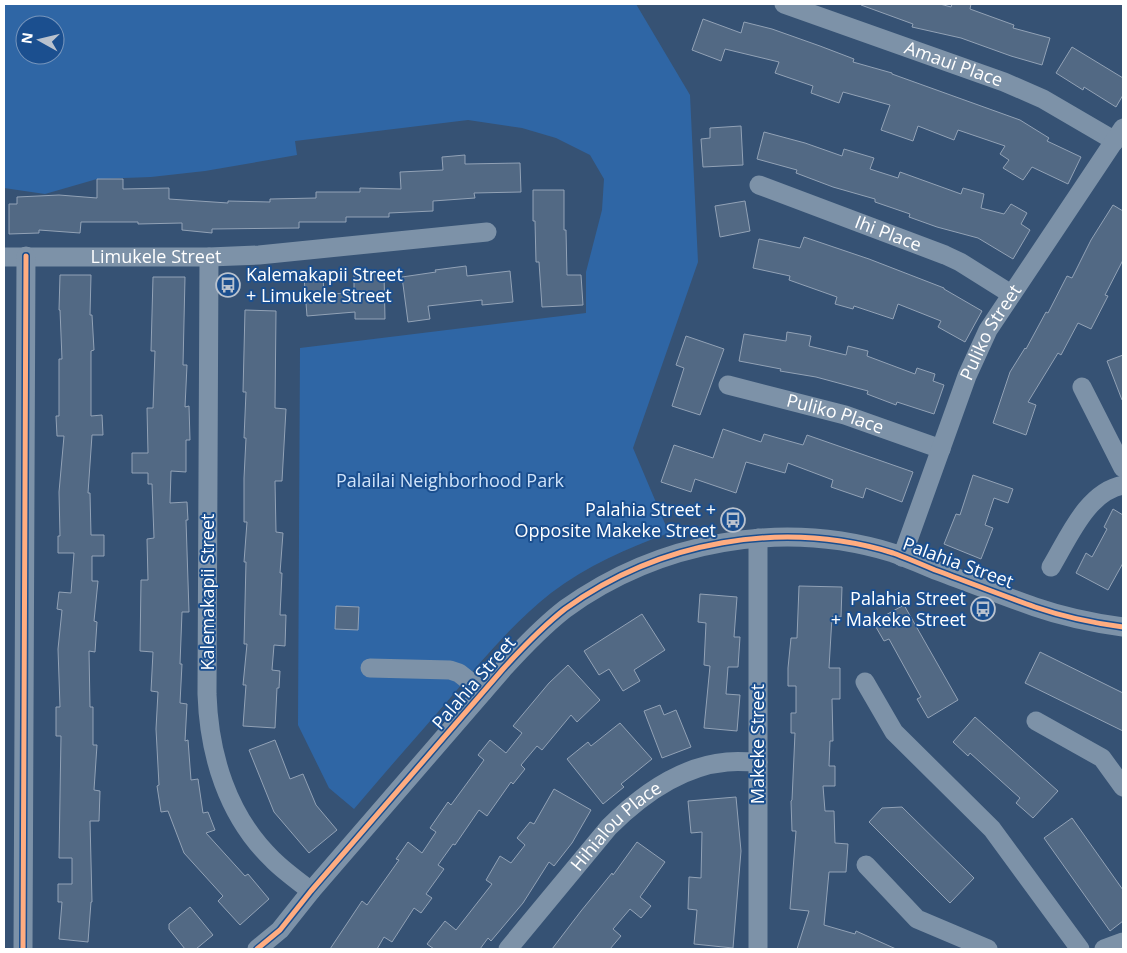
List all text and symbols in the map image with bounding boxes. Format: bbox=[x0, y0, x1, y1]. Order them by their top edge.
north arrow bbox=[15, 15, 65, 65]
text: N bbox=[16, 31, 37, 45]
street label: Amaui Place bbox=[902, 35, 1006, 92]
street label: Ihi Place bbox=[852, 209, 925, 256]
street label: Limukele Street bbox=[91, 244, 222, 268]
place label: Kalemakapii Street + Limukele Street bbox=[246, 262, 403, 307]
bus stop icon: Kalemakapii Street + Limukele Street bbox=[215, 272, 241, 298]
street label: Puliko Street bbox=[954, 279, 1026, 384]
street label: Puliko Place bbox=[784, 388, 887, 439]
park label: Palailai Neighborhood Park bbox=[336, 468, 565, 492]
place label: Palahia Street + Opposite Makeke Street bbox=[515, 497, 716, 542]
bus stop icon: Palahia Street + Opposite Makeke Street bbox=[720, 507, 746, 533]
street label: Kalemakapii Street bbox=[195, 514, 219, 670]
street label: Palahia Street bbox=[900, 531, 1017, 593]
place label: Palahia Street + Makeke Street bbox=[831, 586, 966, 631]
bus stop icon: Palahia Street + Makeke Street bbox=[970, 596, 996, 622]
street label: Palahia Street bbox=[426, 631, 520, 734]
street label: Makeke Street bbox=[745, 684, 769, 804]
street label: Hihialou Place bbox=[565, 775, 665, 875]

